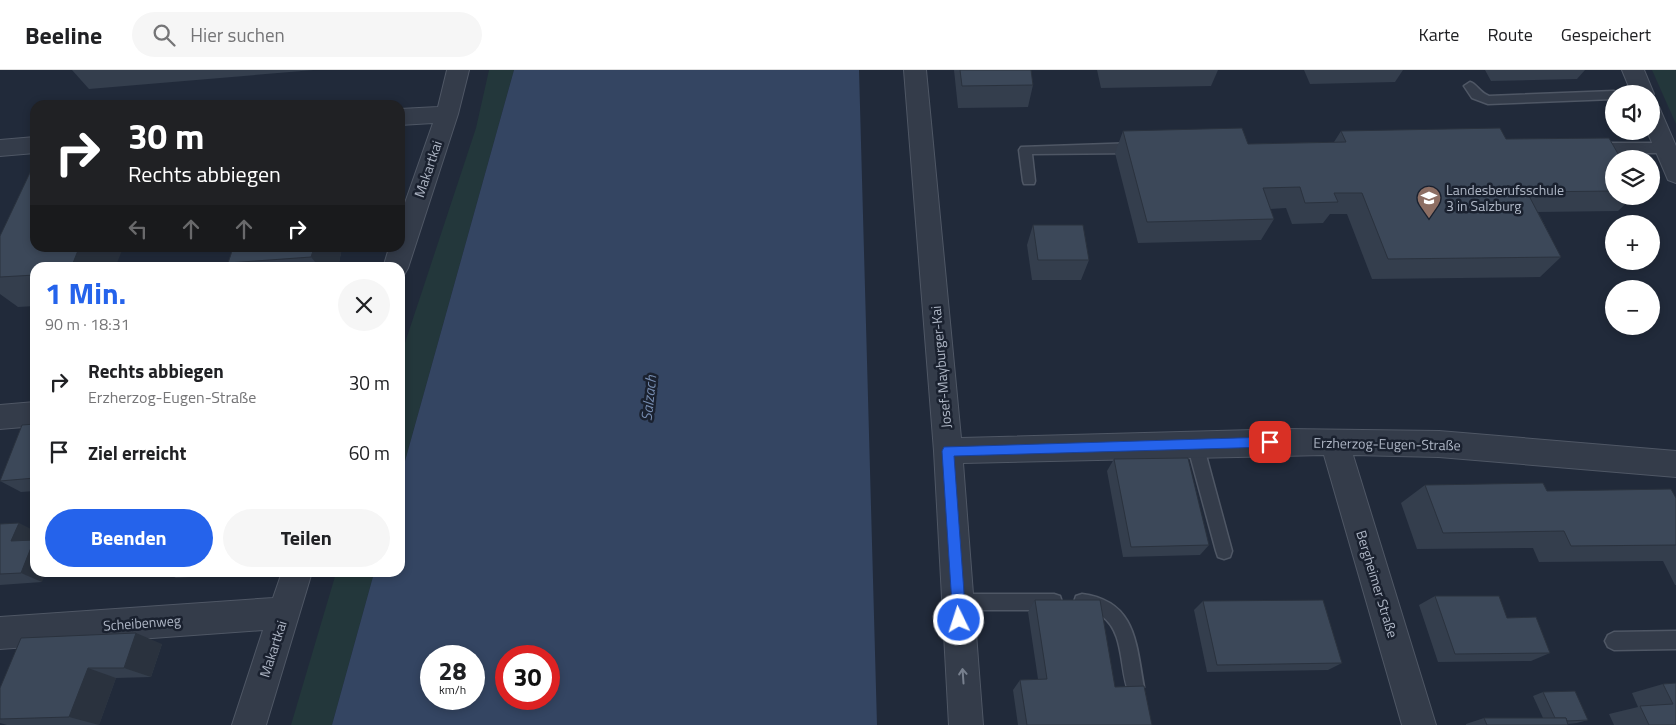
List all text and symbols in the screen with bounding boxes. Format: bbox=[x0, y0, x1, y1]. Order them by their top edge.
search box bbox=[132, 12, 482, 57]
text: Beeline bbox=[25, 17, 102, 53]
text: Hier suchen bbox=[190, 20, 285, 49]
icon: search bbox=[150, 21, 178, 49]
text: Karte bbox=[1418, 21, 1459, 48]
text: Route bbox=[1487, 21, 1533, 48]
text: Gespeichert bbox=[1561, 21, 1651, 48]
map controls bbox=[1605, 85, 1660, 335]
button: sound bbox=[1605, 85, 1660, 140]
text: 30 m bbox=[128, 109, 204, 163]
icon: right bbox=[45, 120, 110, 185]
street label: Makartkai bbox=[408, 138, 447, 200]
button: layers bbox=[1605, 150, 1660, 205]
text: Rechts abbiegen bbox=[128, 157, 281, 191]
place label: Landesberufsschule 3 in Salzburg bbox=[1446, 179, 1564, 216]
school or university icon: Landesberufsschule 3 in Salzburg bbox=[1416, 185, 1442, 219]
icon: left bbox=[124, 215, 152, 243]
icon: ahead bbox=[177, 215, 205, 243]
icon: ahead bbox=[230, 215, 258, 243]
icon: right bbox=[283, 215, 311, 243]
button: + bbox=[1605, 215, 1660, 270]
text: 1 Min. bbox=[45, 270, 126, 316]
button: close bbox=[338, 279, 390, 331]
button: − bbox=[1605, 280, 1660, 335]
street label: Josef-Mayburger-Kai bbox=[925, 305, 956, 429]
text: 90 m · 18:31 bbox=[45, 312, 130, 336]
text: Rechts abbiegen bbox=[88, 356, 224, 385]
icon: right bbox=[45, 368, 73, 396]
text: 30 m bbox=[349, 368, 390, 397]
water label: Salzach bbox=[635, 374, 662, 422]
text: Erzherzog-Eugen-Straße bbox=[88, 385, 256, 409]
pin bbox=[1249, 421, 1291, 463]
icon: arrive bbox=[1256, 428, 1284, 456]
street label: Erzherzog-Eugen-Straße bbox=[1313, 432, 1461, 455]
icon: arrive bbox=[45, 438, 73, 466]
text: Ziel erreicht bbox=[88, 438, 186, 467]
text: 60 m bbox=[349, 438, 390, 467]
button: Beenden bbox=[45, 509, 213, 567]
button: Teilen bbox=[223, 509, 390, 567]
street label: Bergheimer Straße bbox=[1351, 528, 1404, 640]
position arrow bbox=[932, 593, 984, 645]
street label: Scheibenweg bbox=[102, 609, 182, 636]
street label: Makartkai bbox=[253, 618, 292, 680]
speed limit sign: 30 bbox=[495, 645, 560, 710]
text: 28 bbox=[438, 652, 467, 690]
one-way arrow bbox=[958, 669, 968, 685]
text: km/h bbox=[439, 680, 466, 699]

